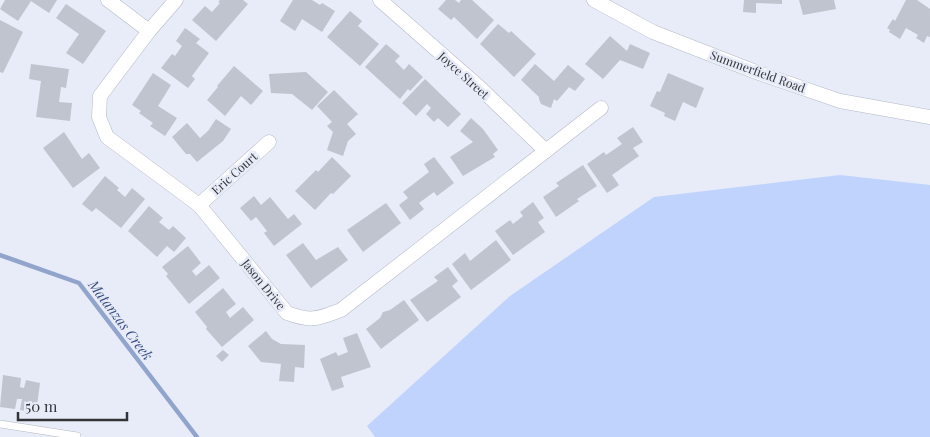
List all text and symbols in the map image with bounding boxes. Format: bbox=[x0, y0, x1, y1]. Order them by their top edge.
street label: Summerfield Road bbox=[708, 46, 808, 96]
street label: Joyce Street bbox=[434, 47, 493, 103]
street label: Eric Court bbox=[208, 148, 261, 198]
street label: Jason Drive bbox=[238, 254, 289, 313]
water label: Matanzas Creek bbox=[84, 275, 157, 364]
scale bar bbox=[18, 390, 126, 422]
text: 50 m bbox=[25, 396, 58, 416]

